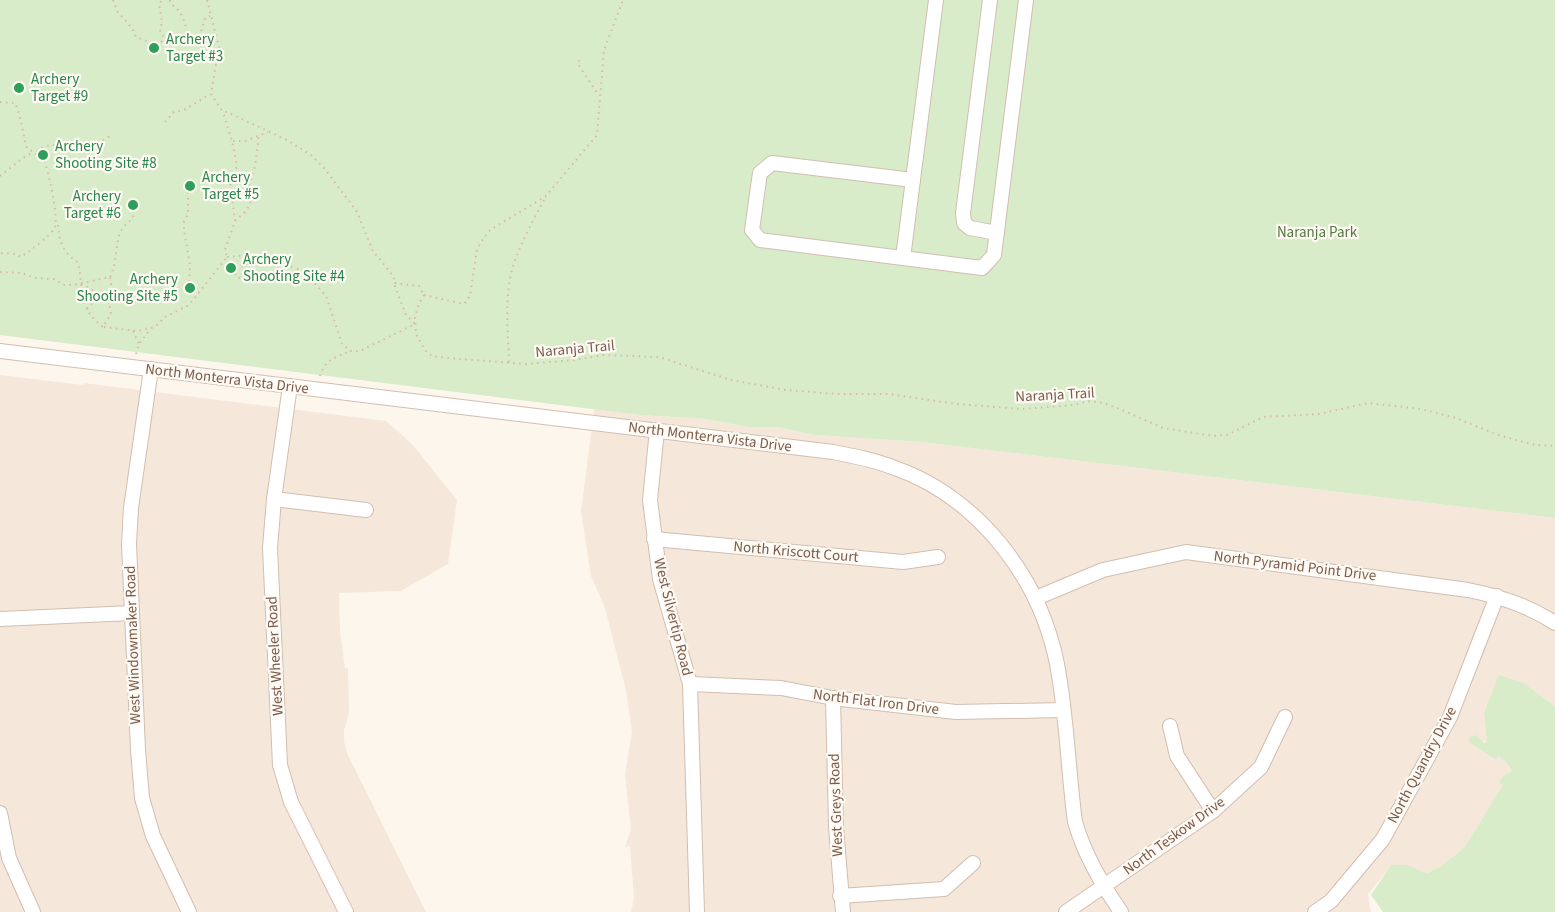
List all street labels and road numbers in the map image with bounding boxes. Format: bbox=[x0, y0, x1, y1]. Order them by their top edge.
street label: Naranja Trail bbox=[535, 335, 616, 363]
street label: North Monterra Vista Drive bbox=[144, 359, 310, 399]
street label: Naranja Trail bbox=[1015, 382, 1095, 408]
street label: North Monterra Vista Drive bbox=[627, 417, 793, 457]
street label: North Kriscott Court bbox=[733, 536, 859, 568]
street label: North Pyramid Point Drive bbox=[1213, 546, 1377, 586]
street label: West Silvertip Road bbox=[648, 556, 698, 678]
street label: West Windowmaker Road bbox=[120, 565, 146, 725]
street label: West Wheeler Road bbox=[261, 596, 289, 716]
street label: North Flat Iron Drive bbox=[812, 684, 940, 720]
street label: North Quandry Drive bbox=[1382, 703, 1462, 827]
street label: West Greys Road bbox=[824, 753, 848, 857]
street label: North Teskow Drive bbox=[1119, 792, 1229, 880]

